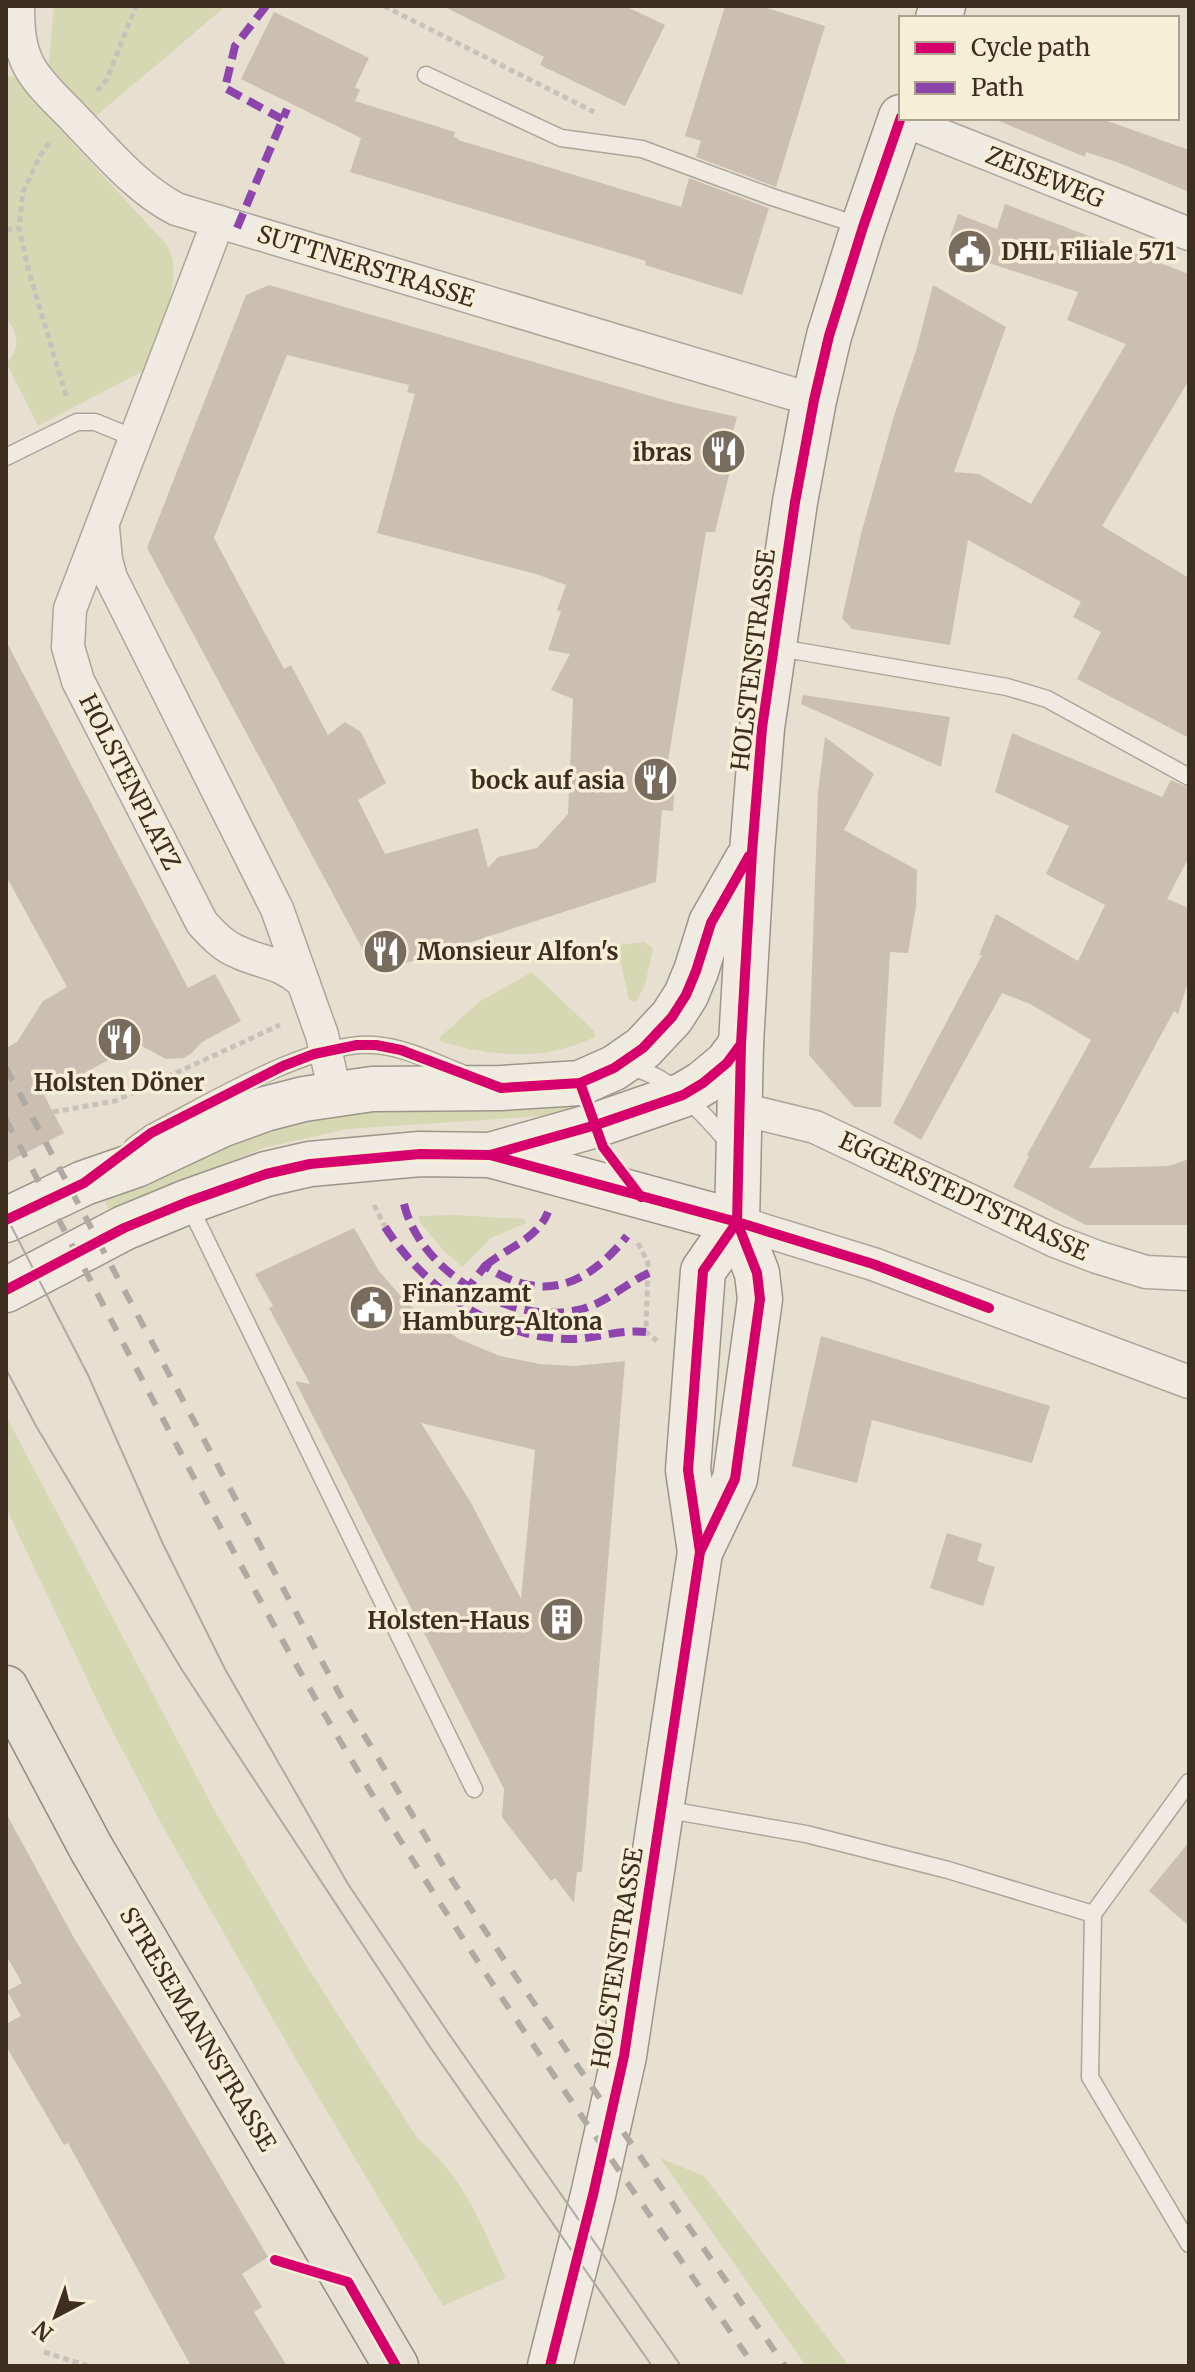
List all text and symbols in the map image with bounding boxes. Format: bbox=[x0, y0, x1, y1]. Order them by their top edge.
legend bbox=[899, 16, 1179, 120]
text: Cycle path bbox=[971, 32, 1090, 63]
text: Path bbox=[971, 72, 1024, 103]
street label: ZEISEWEG bbox=[981, 139, 1110, 215]
street label: SUTTNERSTRASSE bbox=[253, 218, 479, 314]
public building icon: DHL Filiale 571 bbox=[946, 227, 994, 275]
place label: DHL Filiale 571 bbox=[1001, 236, 1176, 267]
restaurant icon: ibras bbox=[699, 428, 747, 476]
place label: ibras bbox=[633, 437, 692, 468]
street label: HOLSTENSTRASSE bbox=[724, 547, 782, 773]
street label: HOLSTENPLATZ bbox=[72, 689, 188, 875]
restaurant icon: bock auf asia bbox=[632, 756, 680, 804]
place label: bock auf asia bbox=[471, 765, 625, 796]
restaurant icon: Monsieur Alfon's bbox=[362, 927, 410, 975]
place label: Monsieur Alfon's bbox=[417, 936, 619, 967]
restaurant icon: Holsten Döner bbox=[95, 1016, 143, 1064]
place label: Holsten Döner bbox=[33, 1067, 205, 1098]
street label: EGGERSTEDTSTRASSE bbox=[834, 1125, 1094, 1268]
place label: Finanzamt Hamburg-Altona bbox=[402, 1278, 603, 1337]
public building icon: Finanzamt Hamburg-Altona bbox=[347, 1283, 395, 1331]
building icon: Holsten-Haus bbox=[537, 1596, 585, 1644]
place label: Holsten-Haus bbox=[367, 1605, 530, 1636]
street label: HOLSTENSTRASSE bbox=[584, 1845, 650, 2071]
street label: STRESEMANNSTRASSE bbox=[113, 1901, 284, 2157]
north arrow bbox=[16, 2276, 96, 2356]
text: N bbox=[27, 2314, 59, 2347]

